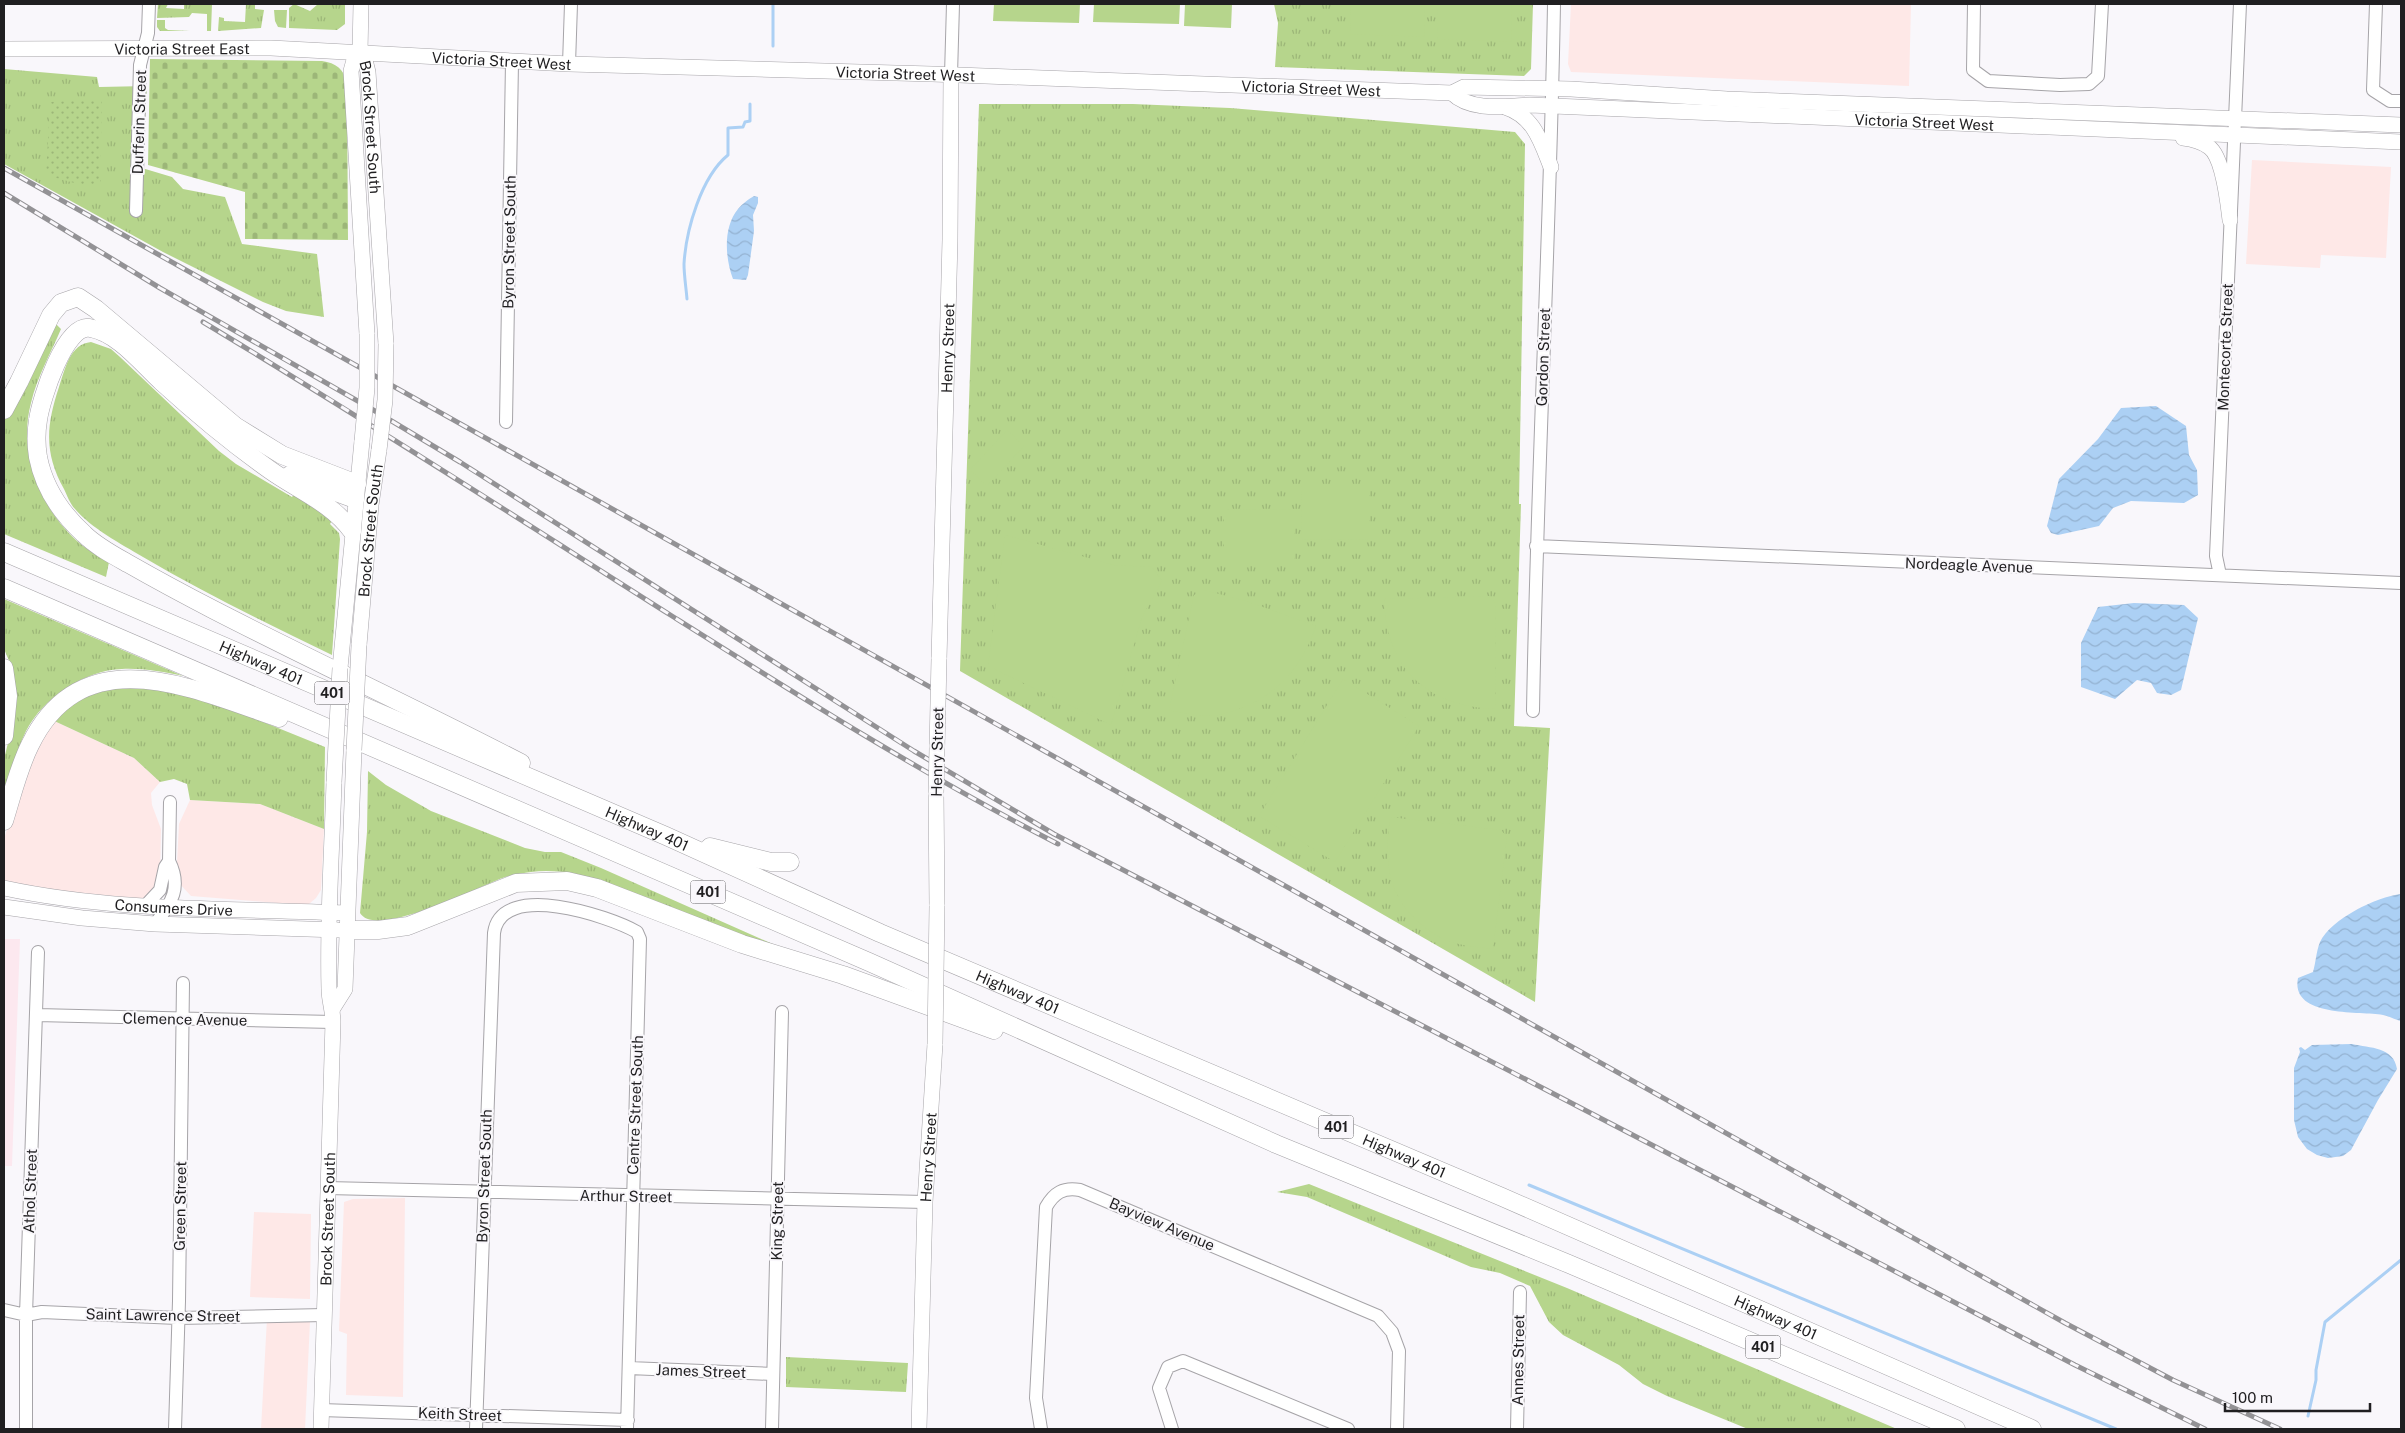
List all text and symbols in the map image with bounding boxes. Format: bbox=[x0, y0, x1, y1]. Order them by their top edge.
street label: Victoria Street East bbox=[114, 40, 250, 57]
street label: Victoria Street West bbox=[431, 48, 572, 73]
street label: Brock Street South bbox=[357, 59, 385, 194]
street label: Victoria Street West bbox=[835, 63, 976, 84]
street label: Dufferin Street bbox=[129, 69, 149, 175]
street label: Victoria Street West bbox=[1241, 77, 1382, 99]
street label: Victoria Street West bbox=[1854, 110, 1995, 133]
street label: Byron Street South bbox=[499, 175, 519, 309]
street label: Montecorte Street bbox=[2214, 283, 2236, 411]
street label: Henry Street bbox=[937, 303, 957, 393]
street label: Gordon Street bbox=[1533, 307, 1553, 407]
street label: Brock Street South bbox=[355, 463, 385, 598]
street label: Nordeagle Avenue bbox=[1905, 554, 2033, 576]
street label: Highway 401 bbox=[217, 637, 306, 688]
road number: 401 bbox=[314, 681, 350, 704]
street label: Henry Street bbox=[928, 707, 946, 797]
street label: Highway 401 bbox=[603, 803, 691, 854]
road number: 401 bbox=[690, 880, 726, 904]
street label: Consumers Drive bbox=[114, 895, 233, 918]
street label: Highway 401 bbox=[974, 966, 1062, 1017]
street label: Clemence Avenue bbox=[122, 1009, 248, 1029]
street label: Centre Street South bbox=[624, 1035, 646, 1175]
street label: Byron Street South bbox=[473, 1109, 495, 1243]
street label: Henry Street bbox=[917, 1112, 939, 1203]
road number: 401 bbox=[1318, 1116, 1354, 1138]
street label: Highway 401 bbox=[1360, 1130, 1449, 1181]
street label: Athol Street bbox=[20, 1148, 40, 1234]
street label: Brock Street South bbox=[317, 1152, 338, 1286]
street label: Green Street bbox=[171, 1161, 189, 1251]
street label: King Street bbox=[768, 1181, 786, 1261]
street label: Arthur Street bbox=[579, 1187, 673, 1205]
street label: Bayview Avenue bbox=[1107, 1194, 1217, 1254]
street label: Highway 401 bbox=[1732, 1291, 1820, 1343]
street label: Saint Lawrence Street bbox=[85, 1305, 241, 1325]
street label: Annes Street bbox=[1509, 1314, 1527, 1406]
road number: 401 bbox=[1746, 1335, 1780, 1358]
street label: James Street bbox=[655, 1361, 747, 1381]
scale bar bbox=[2225, 1380, 2370, 1412]
text: 100 m bbox=[2232, 1389, 2273, 1406]
street label: Keith Street bbox=[418, 1404, 502, 1424]

